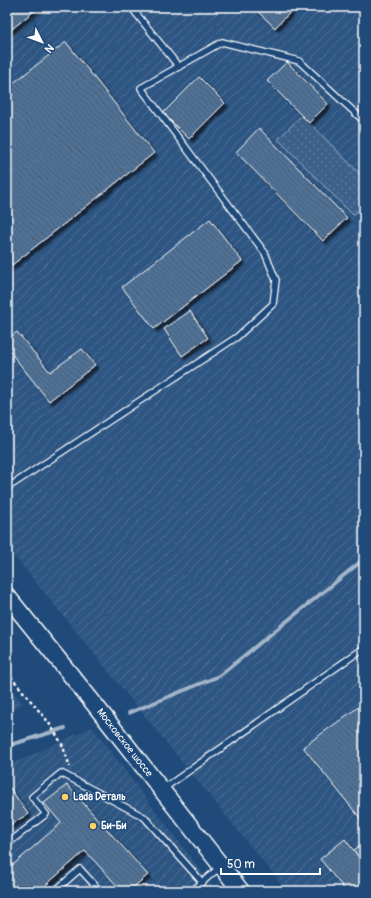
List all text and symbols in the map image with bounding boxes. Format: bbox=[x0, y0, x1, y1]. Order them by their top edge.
north arrow bbox=[22, 22, 62, 62]
text: N bbox=[41, 41, 56, 56]
street label: Московское шоссе bbox=[94, 706, 155, 779]
place label: Lada Dеталь bbox=[73, 791, 126, 803]
marker: Lada Dеталь bbox=[60, 792, 70, 802]
place label: Би-Би bbox=[101, 820, 127, 832]
marker: Би-Би bbox=[88, 821, 98, 831]
scale bar bbox=[221, 850, 320, 876]
text: 50 m bbox=[227, 857, 255, 872]

